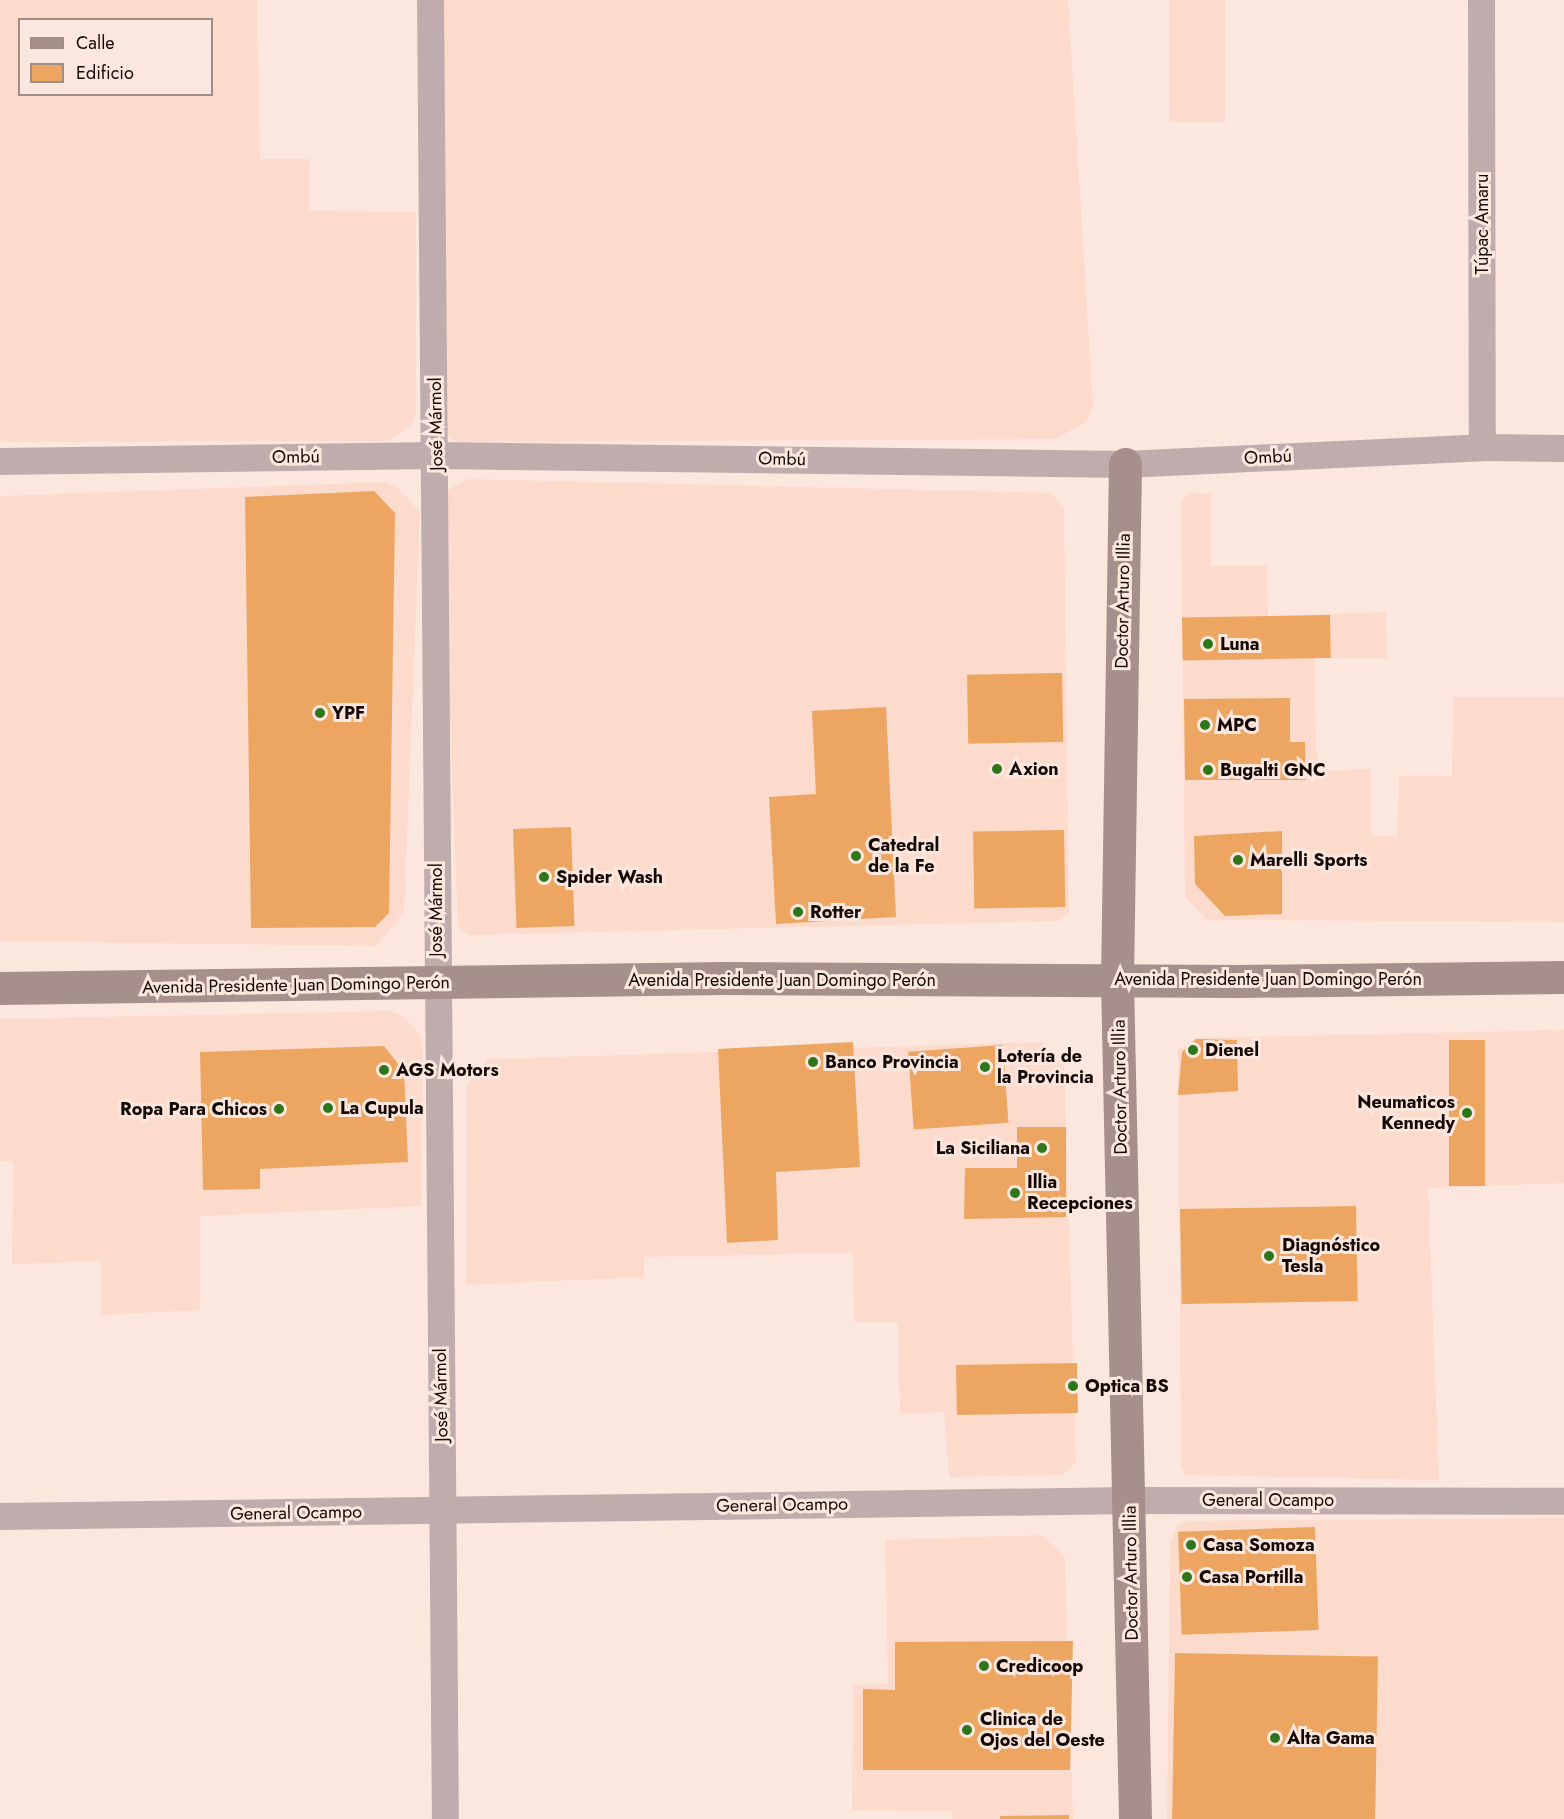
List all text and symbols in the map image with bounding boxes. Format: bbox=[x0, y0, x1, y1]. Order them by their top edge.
legend bbox=[18, 18, 213, 96]
text: Calle bbox=[76, 30, 115, 56]
text: Edificio bbox=[76, 60, 134, 86]
street label: Túpac Amaru bbox=[1471, 174, 1493, 274]
street label: José Mármol bbox=[424, 377, 448, 471]
street label: Ombú bbox=[1243, 445, 1293, 469]
street label: Ombú bbox=[272, 446, 320, 468]
street label: Ombú bbox=[758, 448, 806, 470]
street label: Doctor Arturo Illia bbox=[1111, 533, 1135, 669]
place label: Luna bbox=[1220, 633, 1260, 655]
marker: Luna bbox=[1201, 637, 1215, 651]
place label: YPF bbox=[332, 702, 365, 724]
marker: YPF bbox=[313, 706, 327, 720]
place label: MPC bbox=[1217, 714, 1257, 736]
marker: MPC bbox=[1198, 718, 1212, 732]
place label: Axion bbox=[1009, 758, 1059, 780]
place label: Bugalti GNC bbox=[1220, 759, 1325, 781]
marker: Axion bbox=[990, 762, 1004, 776]
marker: Bugalti GNC bbox=[1201, 763, 1215, 777]
place label: Catedral de la Fe bbox=[868, 835, 939, 878]
marker: Catedral de la Fe bbox=[849, 849, 863, 863]
place label: Marelli Sports bbox=[1250, 849, 1368, 871]
marker: Marelli Sports bbox=[1231, 853, 1245, 867]
street label: José Mármol bbox=[425, 863, 447, 957]
place label: Spider Wash bbox=[556, 866, 663, 888]
marker: Spider Wash bbox=[537, 870, 551, 884]
place label: Rotter bbox=[810, 901, 861, 923]
marker: Rotter bbox=[791, 905, 805, 919]
street label: Avenida Presidente Juan Domingo Perón bbox=[1114, 968, 1422, 990]
street label: Avenida Presidente Juan Domingo Perón bbox=[628, 969, 936, 991]
street label: Avenida Presidente Juan Domingo Perón bbox=[142, 972, 450, 998]
street label: Doctor Arturo Illia bbox=[1108, 1019, 1132, 1155]
place label: Dienel bbox=[1205, 1039, 1259, 1061]
marker: Dienel bbox=[1186, 1043, 1200, 1057]
place label: Lotería de la Provincia bbox=[997, 1046, 1094, 1088]
place label: Banco Provincia bbox=[825, 1051, 959, 1073]
marker: Banco Provincia bbox=[806, 1055, 820, 1069]
place label: AGS Motors bbox=[396, 1059, 499, 1081]
marker: Lotería de la Provincia bbox=[978, 1060, 992, 1074]
marker: AGS Motors bbox=[377, 1063, 391, 1077]
place label: Neumaticos Kennedy bbox=[1357, 1092, 1455, 1134]
place label: La Cupula bbox=[340, 1097, 424, 1119]
place label: Ropa Para Chicos bbox=[120, 1098, 267, 1120]
marker: La Cupula bbox=[321, 1101, 335, 1115]
marker: Ropa Para Chicos bbox=[272, 1102, 286, 1116]
marker: Neumaticos Kennedy bbox=[1460, 1106, 1474, 1120]
place label: La Siciliana bbox=[936, 1137, 1030, 1159]
marker: La Siciliana bbox=[1035, 1141, 1049, 1155]
place label: Illia Recepciones bbox=[1027, 1172, 1133, 1214]
marker: Illia Recepciones bbox=[1008, 1186, 1022, 1200]
place label: Diagnóstico Tesla bbox=[1282, 1235, 1380, 1278]
marker: Diagnóstico Tesla bbox=[1260, 1247, 1278, 1265]
street label: José Mármol bbox=[429, 1348, 453, 1442]
place label: Optica BS bbox=[1085, 1375, 1169, 1397]
marker: Optica BS bbox=[1066, 1379, 1080, 1393]
street label: General Ocampo bbox=[1202, 1489, 1334, 1511]
street label: General Ocampo bbox=[716, 1493, 848, 1517]
street label: General Ocampo bbox=[230, 1501, 362, 1525]
street label: Doctor Arturo Illia bbox=[1119, 1505, 1143, 1641]
place label: Casa Somoza bbox=[1203, 1534, 1315, 1556]
marker: Casa Somoza bbox=[1184, 1538, 1198, 1552]
place label: Casa Portilla bbox=[1199, 1566, 1303, 1588]
marker: Casa Portilla bbox=[1180, 1570, 1194, 1584]
place label: Credicoop bbox=[996, 1655, 1083, 1677]
marker: Credicoop bbox=[977, 1659, 991, 1673]
place label: Clinica de Ojos del Oeste bbox=[980, 1709, 1105, 1752]
marker: Clinica de Ojos del Oeste bbox=[958, 1721, 976, 1739]
place label: Alta Gama bbox=[1287, 1727, 1375, 1749]
marker: Alta Gama bbox=[1268, 1731, 1282, 1745]

